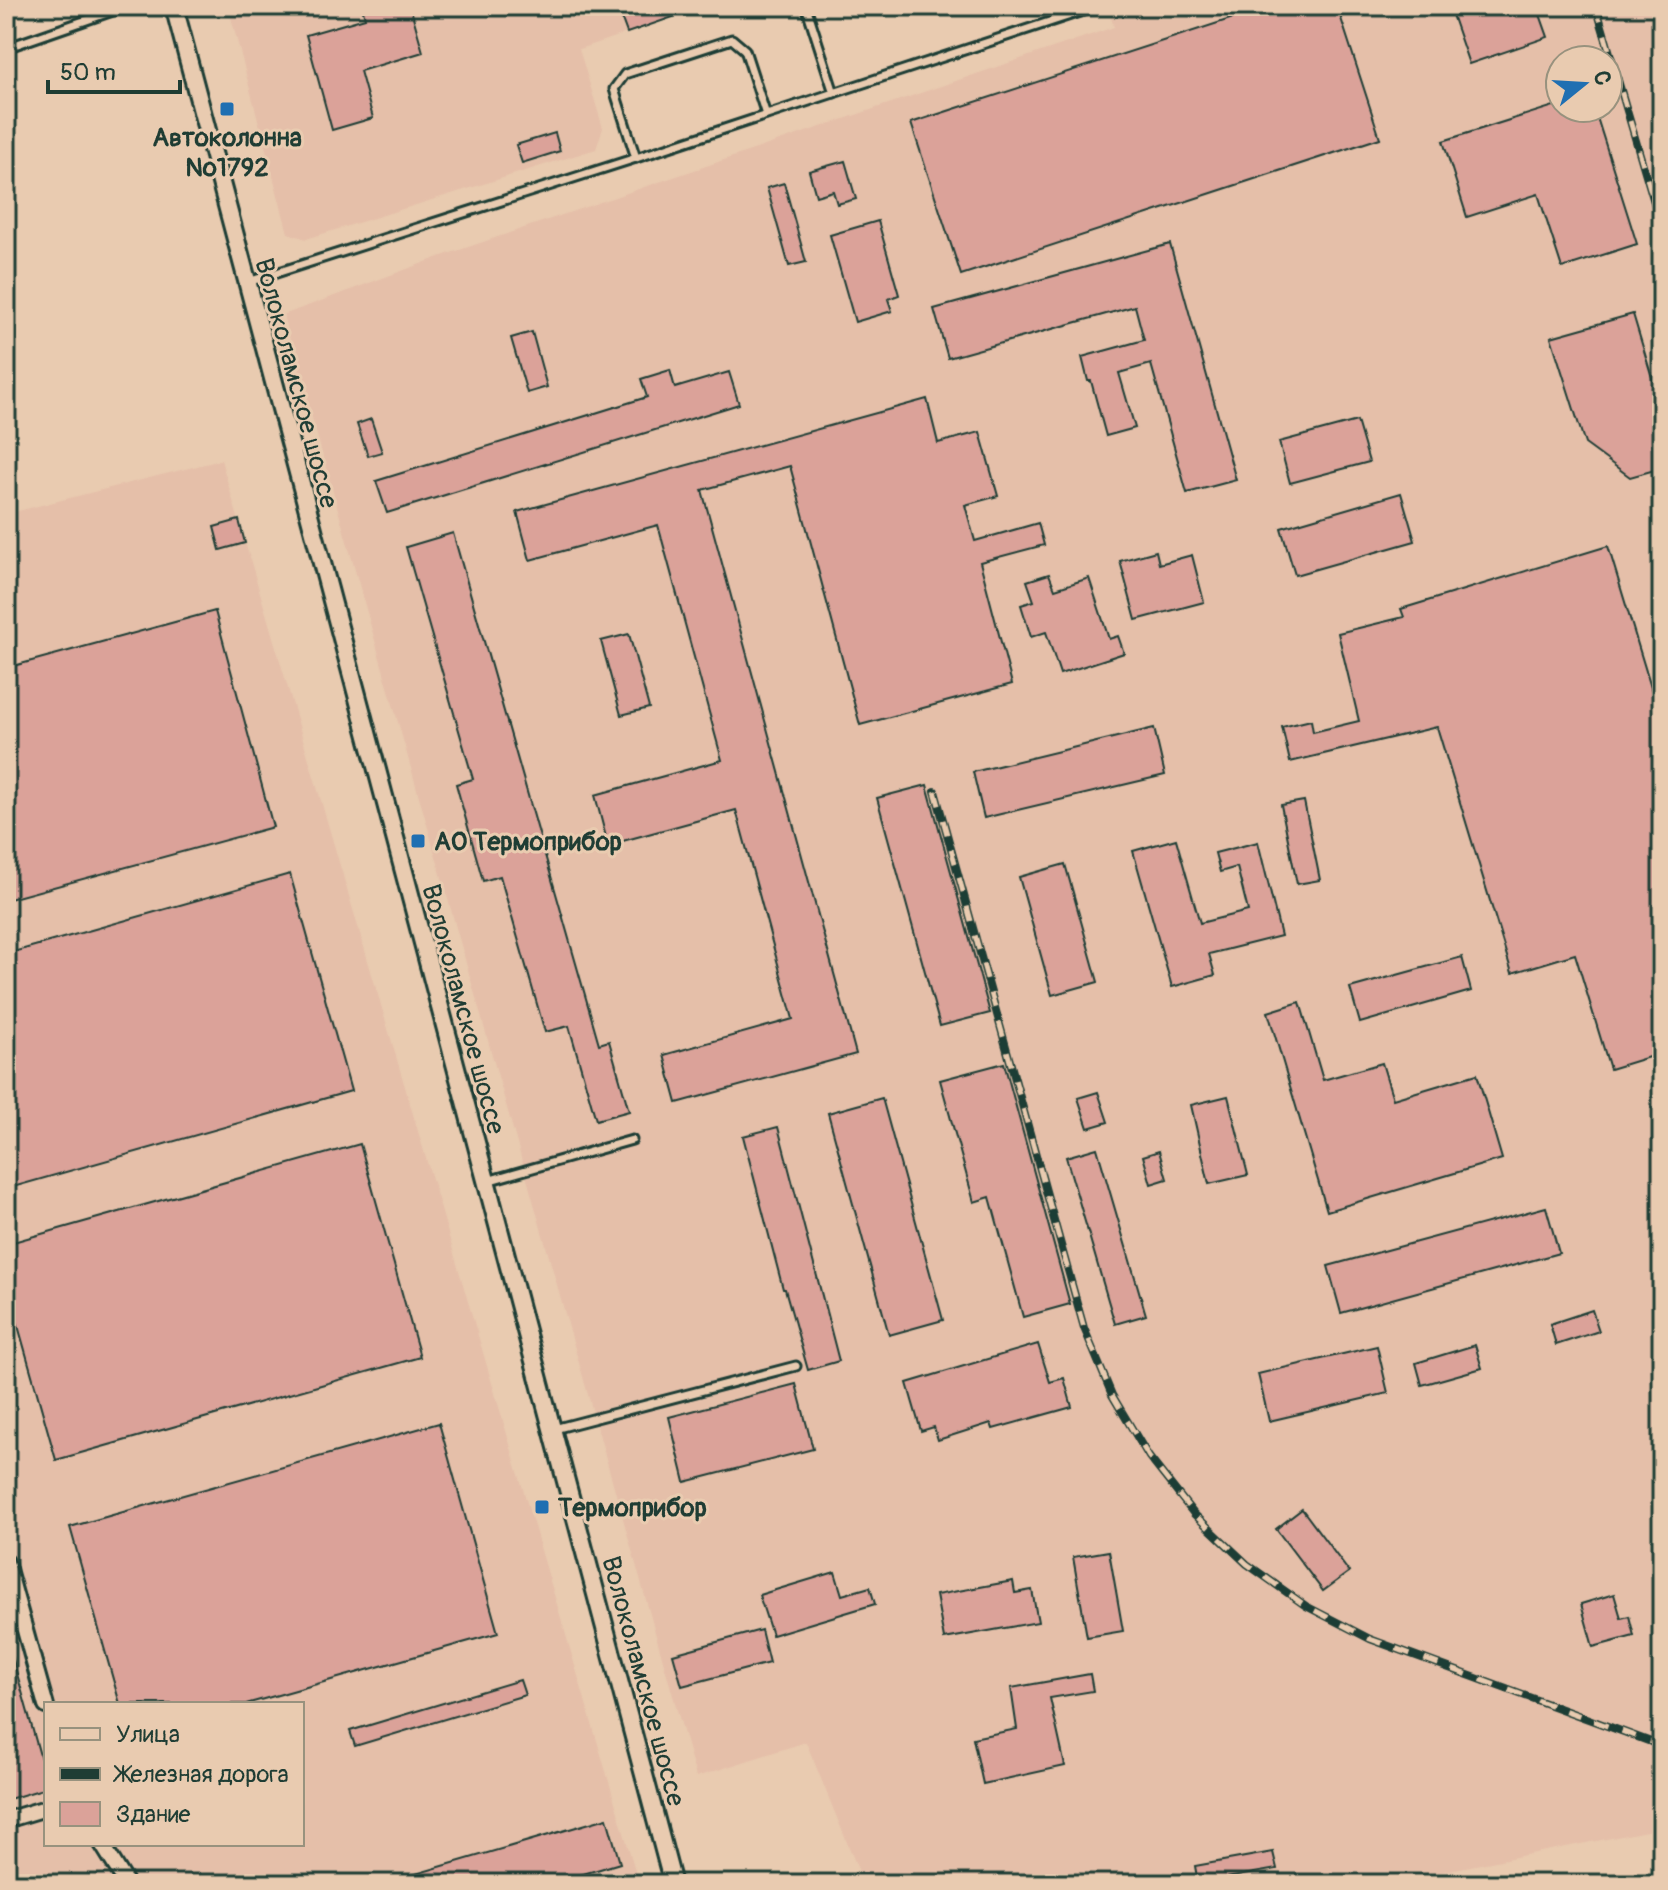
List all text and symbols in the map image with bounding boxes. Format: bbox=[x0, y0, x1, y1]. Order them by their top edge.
scale bar bbox=[48, 44, 180, 94]
north arrow bbox=[1544, 44, 1624, 124]
text: 50 m bbox=[60, 58, 116, 87]
text: С bbox=[1587, 67, 1618, 89]
marker: Автоколонна №1792 bbox=[218, 100, 236, 118]
place label: Автоколонна №1792 bbox=[152, 122, 302, 184]
street label: Волоколамское шоссе bbox=[247, 255, 345, 512]
place label: АО Термоприбор bbox=[434, 826, 622, 858]
marker: АО Термоприбор bbox=[409, 832, 427, 850]
street label: Волоколамское шоссе bbox=[414, 881, 512, 1138]
place label: Термоприбор bbox=[557, 1492, 707, 1524]
marker: Термоприбор bbox=[533, 1498, 551, 1516]
street label: Волоколамское шоссе bbox=[594, 1553, 692, 1810]
legend bbox=[44, 1702, 304, 1846]
text: Улица bbox=[116, 1720, 180, 1749]
text: Железная дорога bbox=[112, 1760, 289, 1789]
text: Здание bbox=[116, 1800, 191, 1829]

